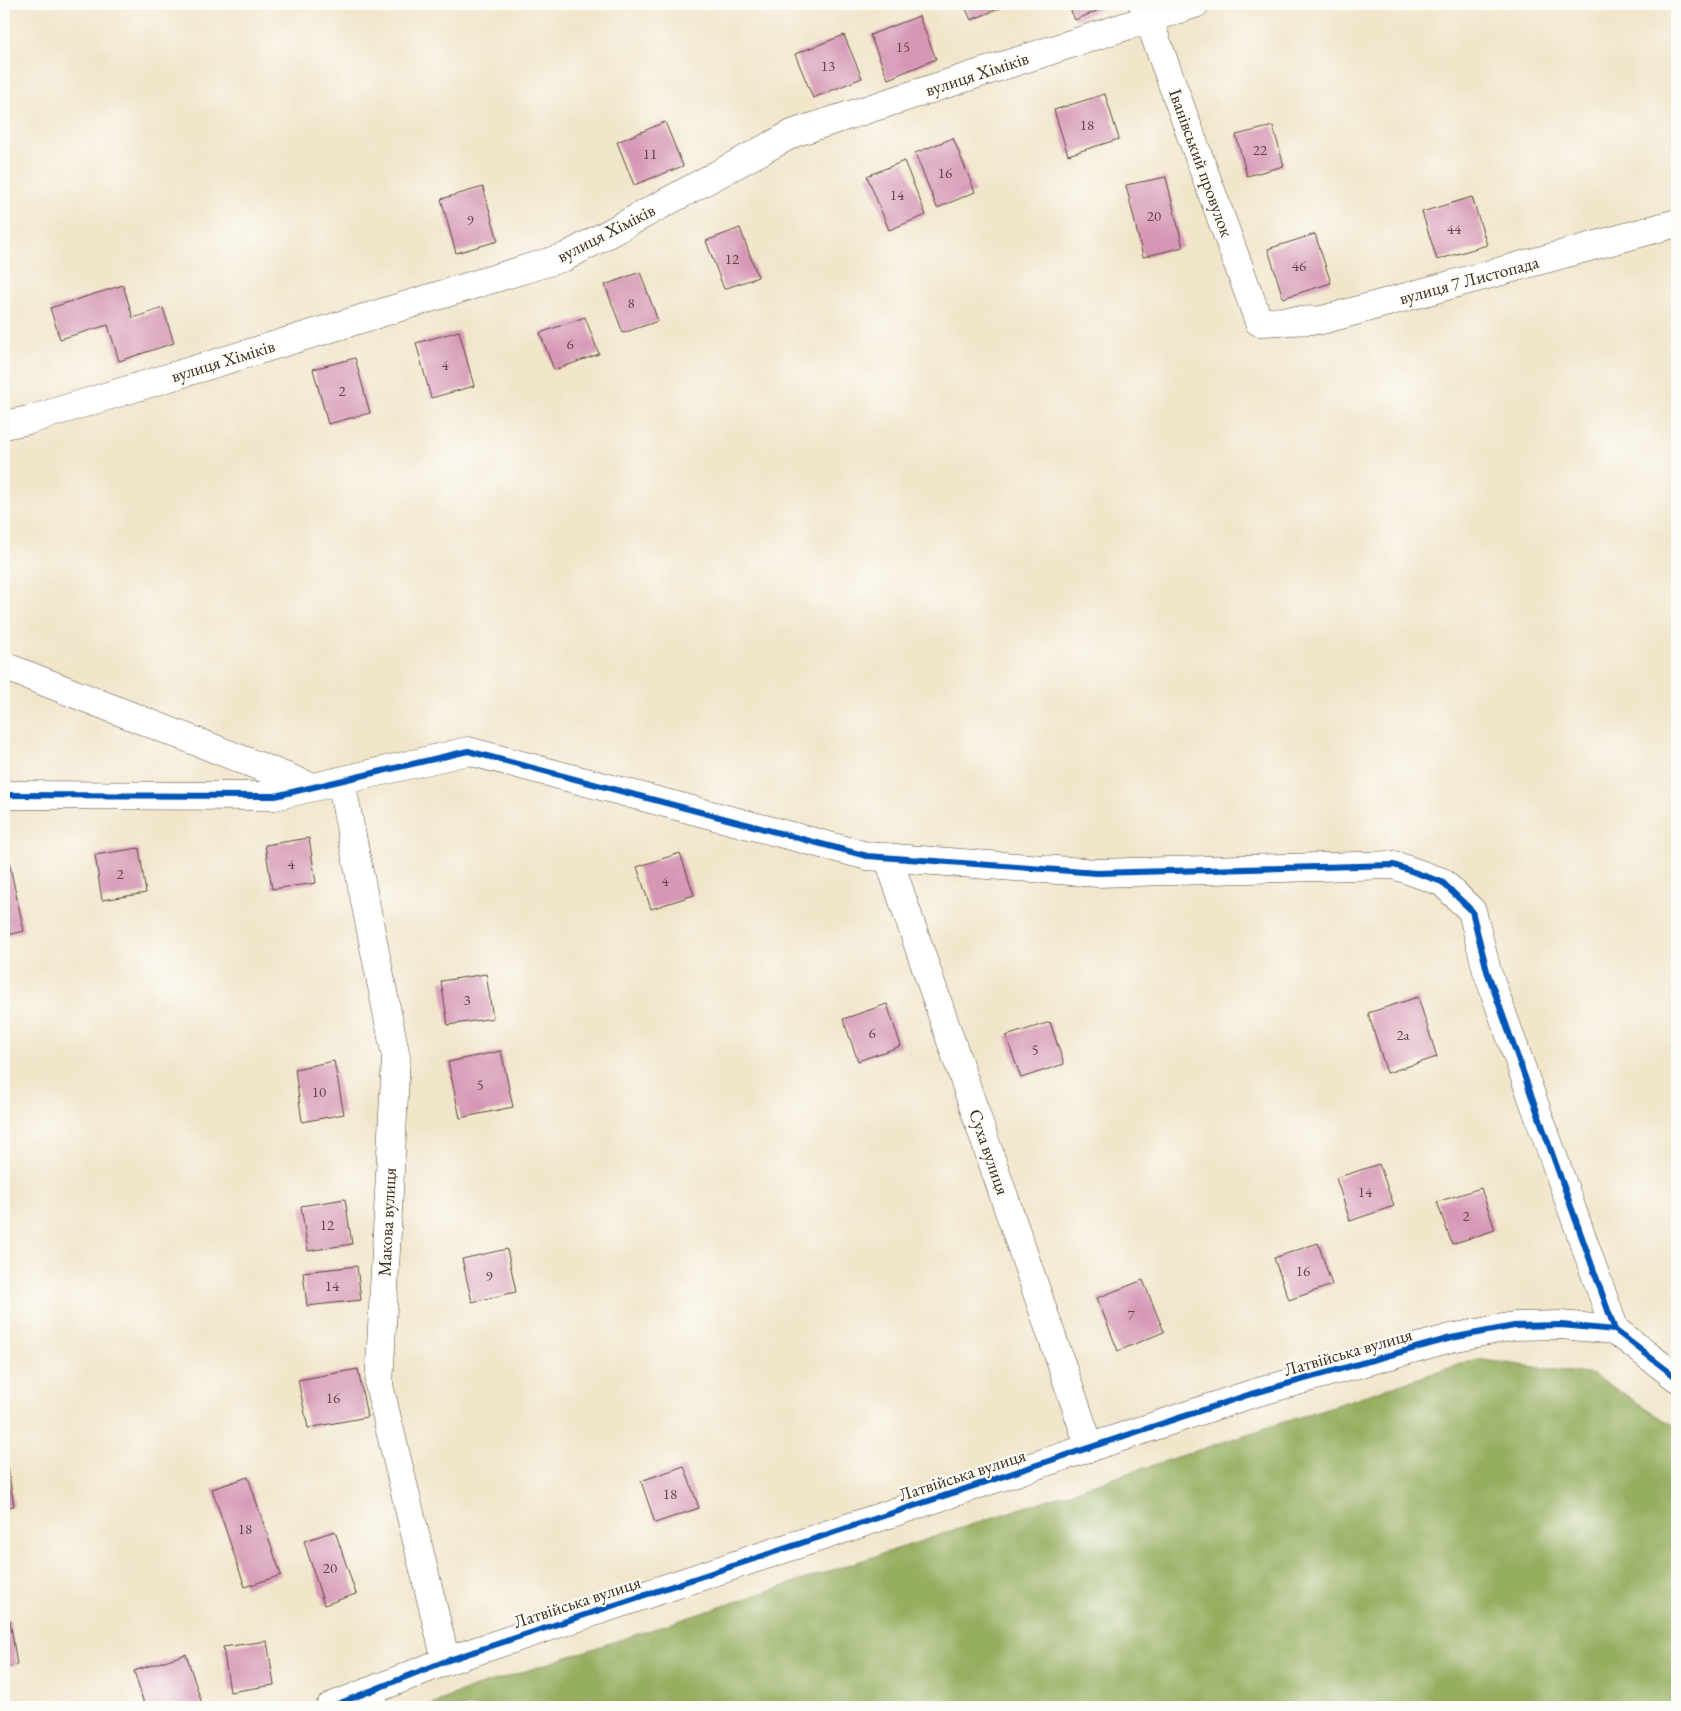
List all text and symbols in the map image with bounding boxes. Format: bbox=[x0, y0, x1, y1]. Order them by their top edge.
house number: 15 bbox=[896, 37, 910, 56]
street label: вулиця Хіміків bbox=[922, 46, 1032, 101]
house number: 13 bbox=[821, 56, 835, 75]
street label: Іванівський провулок bbox=[1164, 86, 1239, 240]
house number: 18 bbox=[1080, 115, 1094, 134]
house number: 22 bbox=[1253, 140, 1268, 159]
house number: 11 bbox=[643, 144, 657, 163]
house number: 16 bbox=[938, 163, 952, 182]
house number: 14 bbox=[890, 185, 905, 204]
street label: вулиця Хіміків bbox=[553, 198, 659, 267]
house number: 20 bbox=[1147, 206, 1161, 225]
house number: 9 bbox=[466, 210, 474, 229]
house number: 44 bbox=[1447, 219, 1462, 238]
house number: 12 bbox=[725, 249, 740, 268]
street label: вулиця 7 Листопада bbox=[1397, 250, 1542, 309]
house number: 46 bbox=[1292, 256, 1306, 275]
house number: 8 bbox=[627, 293, 635, 312]
street label: вулиця Хіміків bbox=[168, 334, 278, 387]
house number: 6 bbox=[566, 334, 574, 353]
house number: 4 bbox=[441, 355, 449, 374]
house number: 2 bbox=[338, 381, 346, 400]
house number: 4 bbox=[287, 854, 295, 873]
house number: 2 bbox=[116, 864, 124, 883]
house number: 4 bbox=[661, 871, 669, 890]
house number: 3 bbox=[463, 990, 471, 1009]
house number: 6 bbox=[868, 1023, 876, 1042]
house number: 2а bbox=[1396, 1025, 1410, 1044]
house number: 5 bbox=[1031, 1040, 1039, 1059]
house number: 5 bbox=[476, 1075, 484, 1094]
house number: 10 bbox=[312, 1082, 326, 1101]
street label: Суха вулиця bbox=[964, 1106, 1015, 1198]
street label: Макова вулиця bbox=[372, 1167, 401, 1277]
house number: 14 bbox=[1358, 1182, 1373, 1201]
house number: 2 bbox=[1462, 1206, 1470, 1225]
house number: 12 bbox=[320, 1215, 335, 1234]
house number: 16 bbox=[1296, 1261, 1310, 1280]
house number: 9 bbox=[485, 1266, 493, 1285]
house number: 14 bbox=[325, 1276, 340, 1295]
house number: 7 bbox=[1127, 1305, 1135, 1324]
street label: Латвійська вулиця bbox=[1281, 1322, 1415, 1381]
house number: 16 bbox=[326, 1388, 340, 1407]
street label: Латвійська вулиця bbox=[895, 1443, 1028, 1506]
house number: 18 bbox=[663, 1484, 677, 1503]
house number: 18 bbox=[238, 1519, 252, 1538]
house number: 20 bbox=[323, 1558, 337, 1577]
street label: Латвійська вулиця bbox=[510, 1570, 643, 1633]

